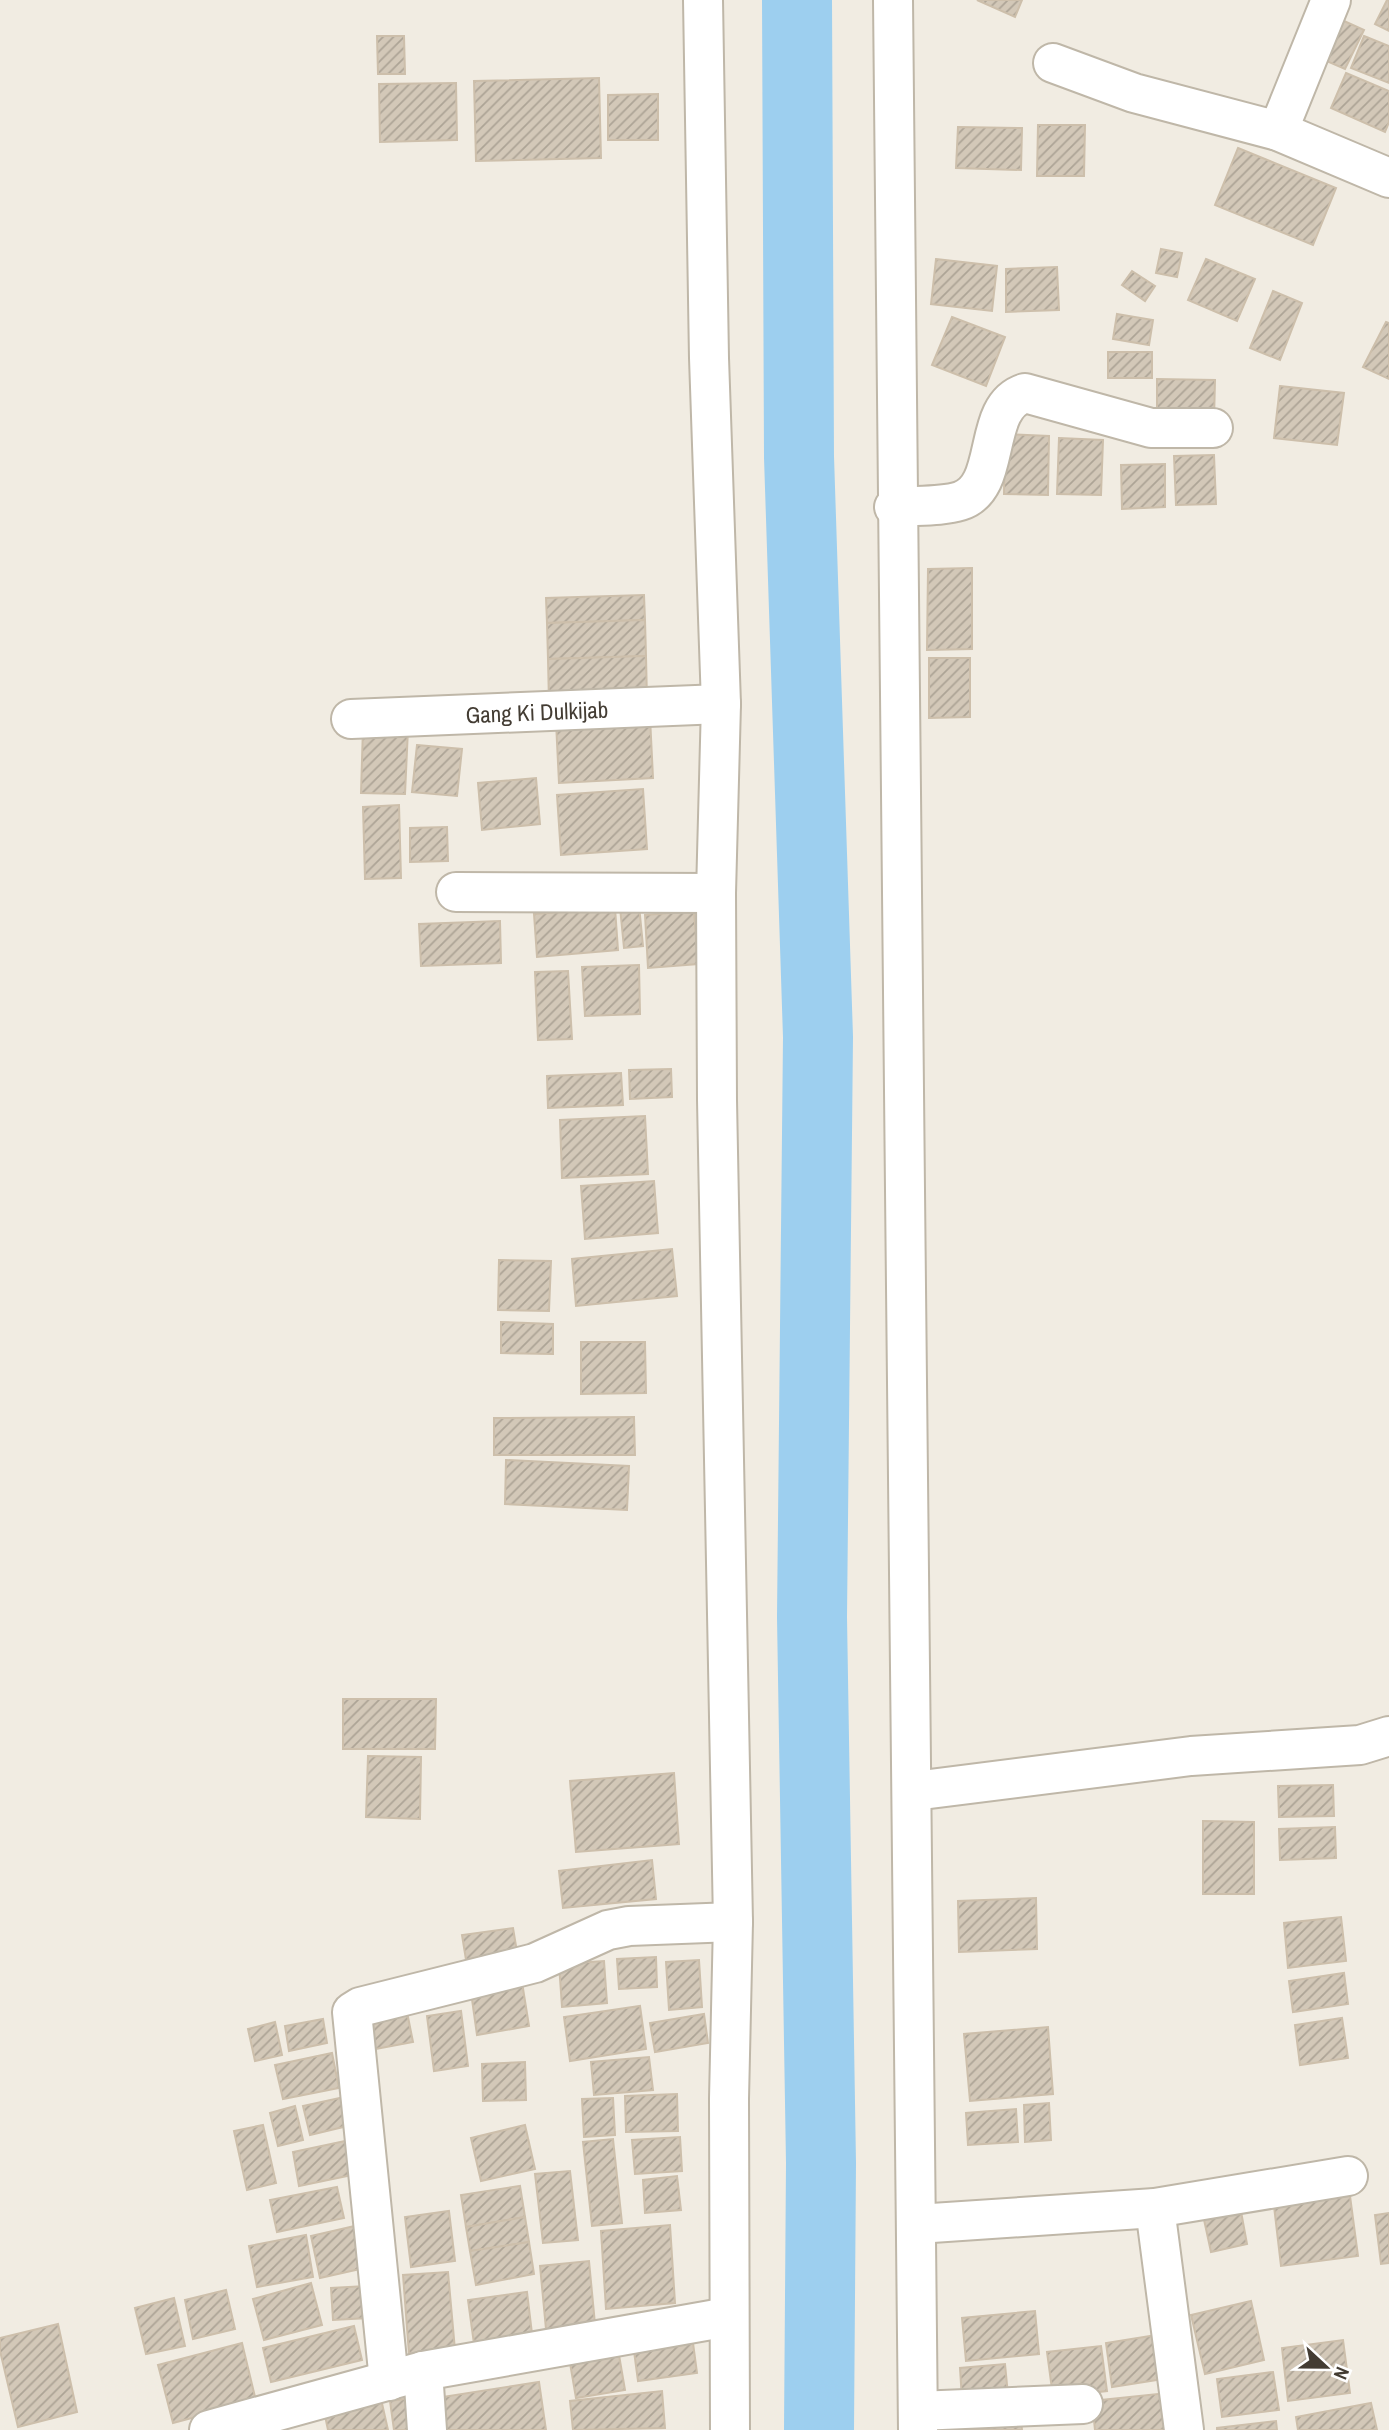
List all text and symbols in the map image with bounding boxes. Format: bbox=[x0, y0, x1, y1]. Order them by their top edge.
street label: Gang Ki Dulkijab bbox=[465, 693, 609, 730]
north arrow bbox=[1291, 2332, 1361, 2402]
text: N bbox=[1328, 2363, 1356, 2383]

